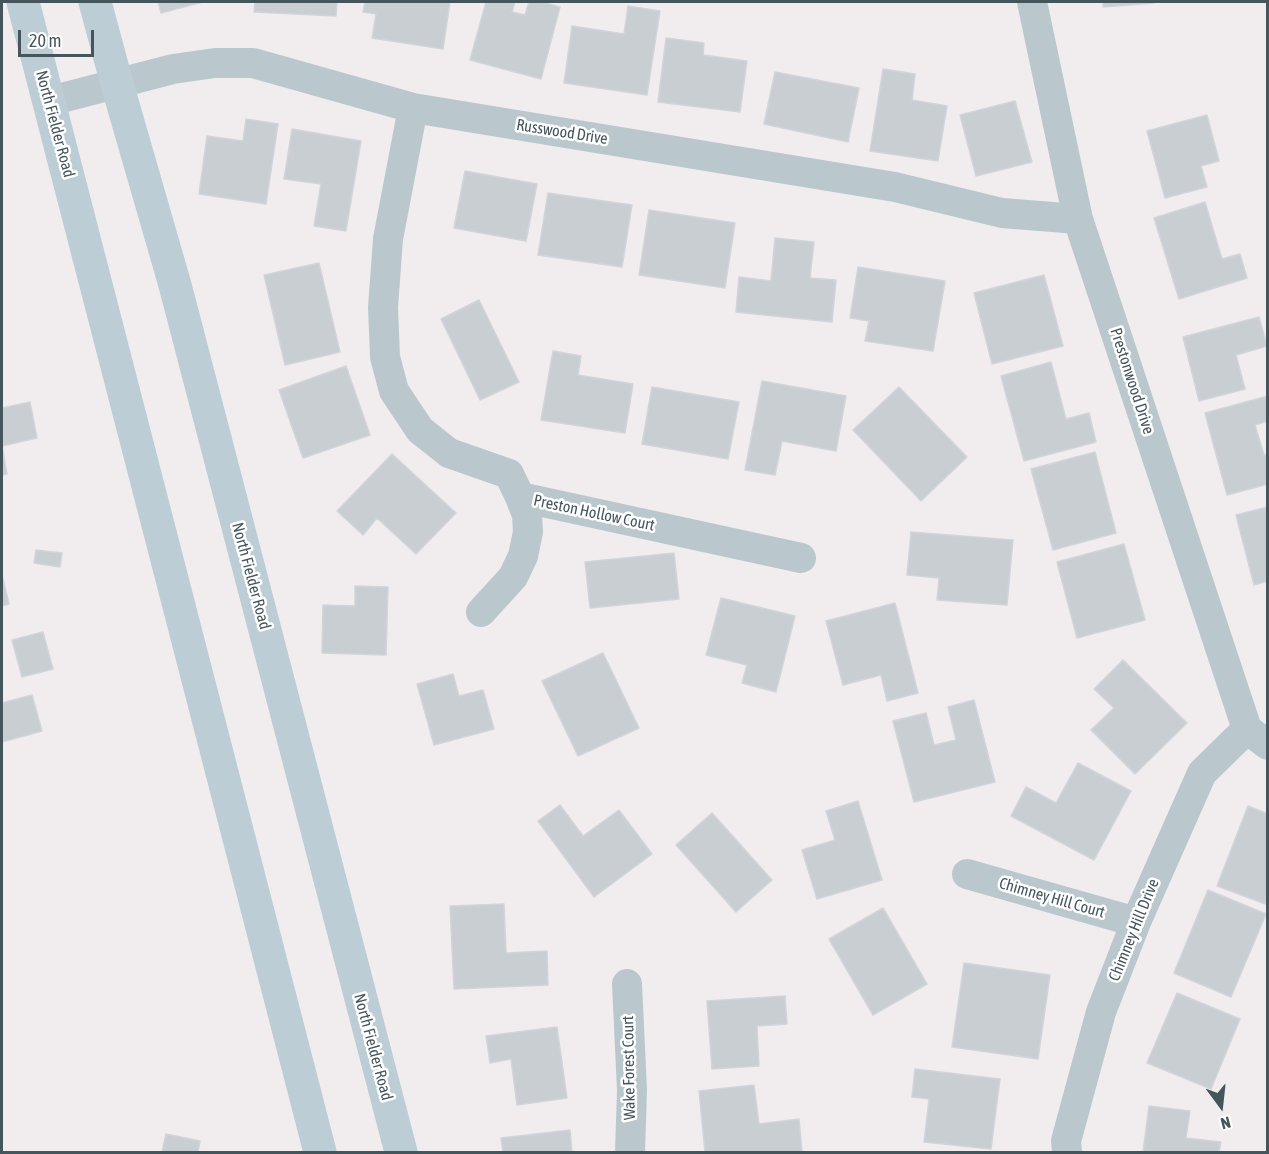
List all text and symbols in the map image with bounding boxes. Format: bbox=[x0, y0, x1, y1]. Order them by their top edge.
scale bar bbox=[21, 18, 98, 56]
text: 20 m bbox=[29, 30, 61, 51]
street label: North Fielder Road bbox=[32, 68, 78, 180]
street label: Russwood Drive bbox=[515, 115, 609, 149]
street label: Prestonwood Drive bbox=[1106, 326, 1158, 436]
street label: Preston Hollow Court bbox=[532, 491, 656, 535]
street label: North Fielder Road bbox=[228, 520, 274, 632]
street label: Chimney Hill Court bbox=[997, 874, 1107, 922]
street label: Chimney Hill Drive bbox=[1105, 876, 1163, 984]
street label: North Fielder Road bbox=[350, 991, 396, 1103]
street label: Wake Forest Court bbox=[618, 1016, 640, 1120]
north arrow bbox=[1191, 1076, 1251, 1136]
text: N bbox=[1219, 1113, 1233, 1133]

